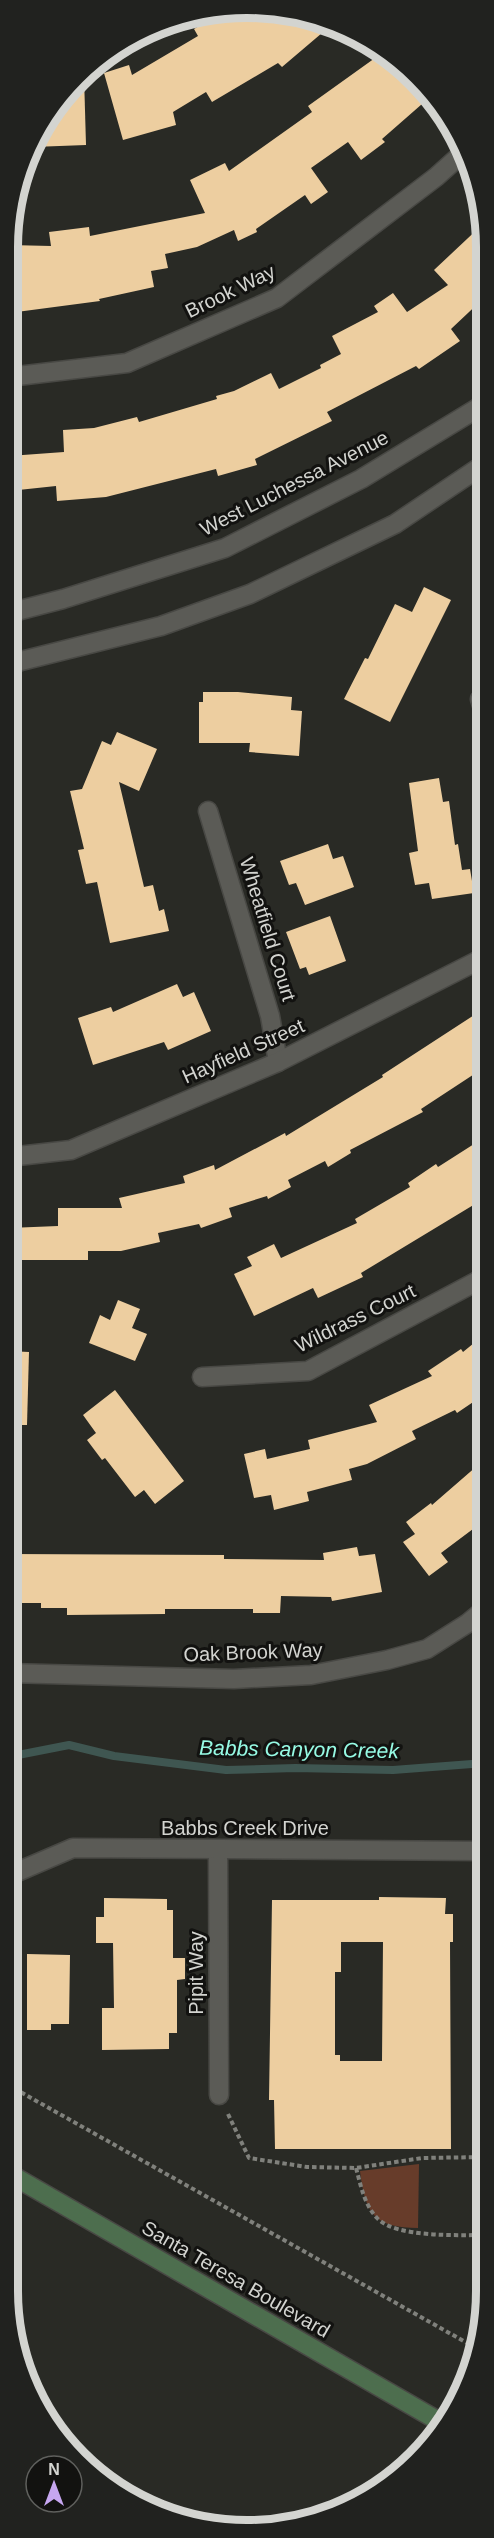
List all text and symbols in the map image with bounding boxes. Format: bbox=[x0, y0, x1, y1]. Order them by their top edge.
street label: Brook Way bbox=[182, 260, 278, 322]
street label: West Luchessa Avenue bbox=[196, 426, 392, 540]
street label: Wheatfield Court bbox=[236, 855, 300, 1004]
street label: Hayfield Street bbox=[179, 1014, 308, 1088]
street label: Wildrass Court bbox=[291, 1279, 419, 1357]
street label: Oak Brook Way bbox=[183, 1639, 323, 1665]
water label: Babbs Canyon Creek bbox=[199, 1736, 400, 1762]
street label: Babbs Creek Drive bbox=[161, 1817, 329, 1839]
street label: Pipit Way bbox=[185, 1931, 207, 2015]
street label: Santa Teresa Boulevard bbox=[138, 2216, 334, 2342]
north arrow bbox=[24, 2454, 84, 2514]
text: N bbox=[48, 2461, 60, 2478]

